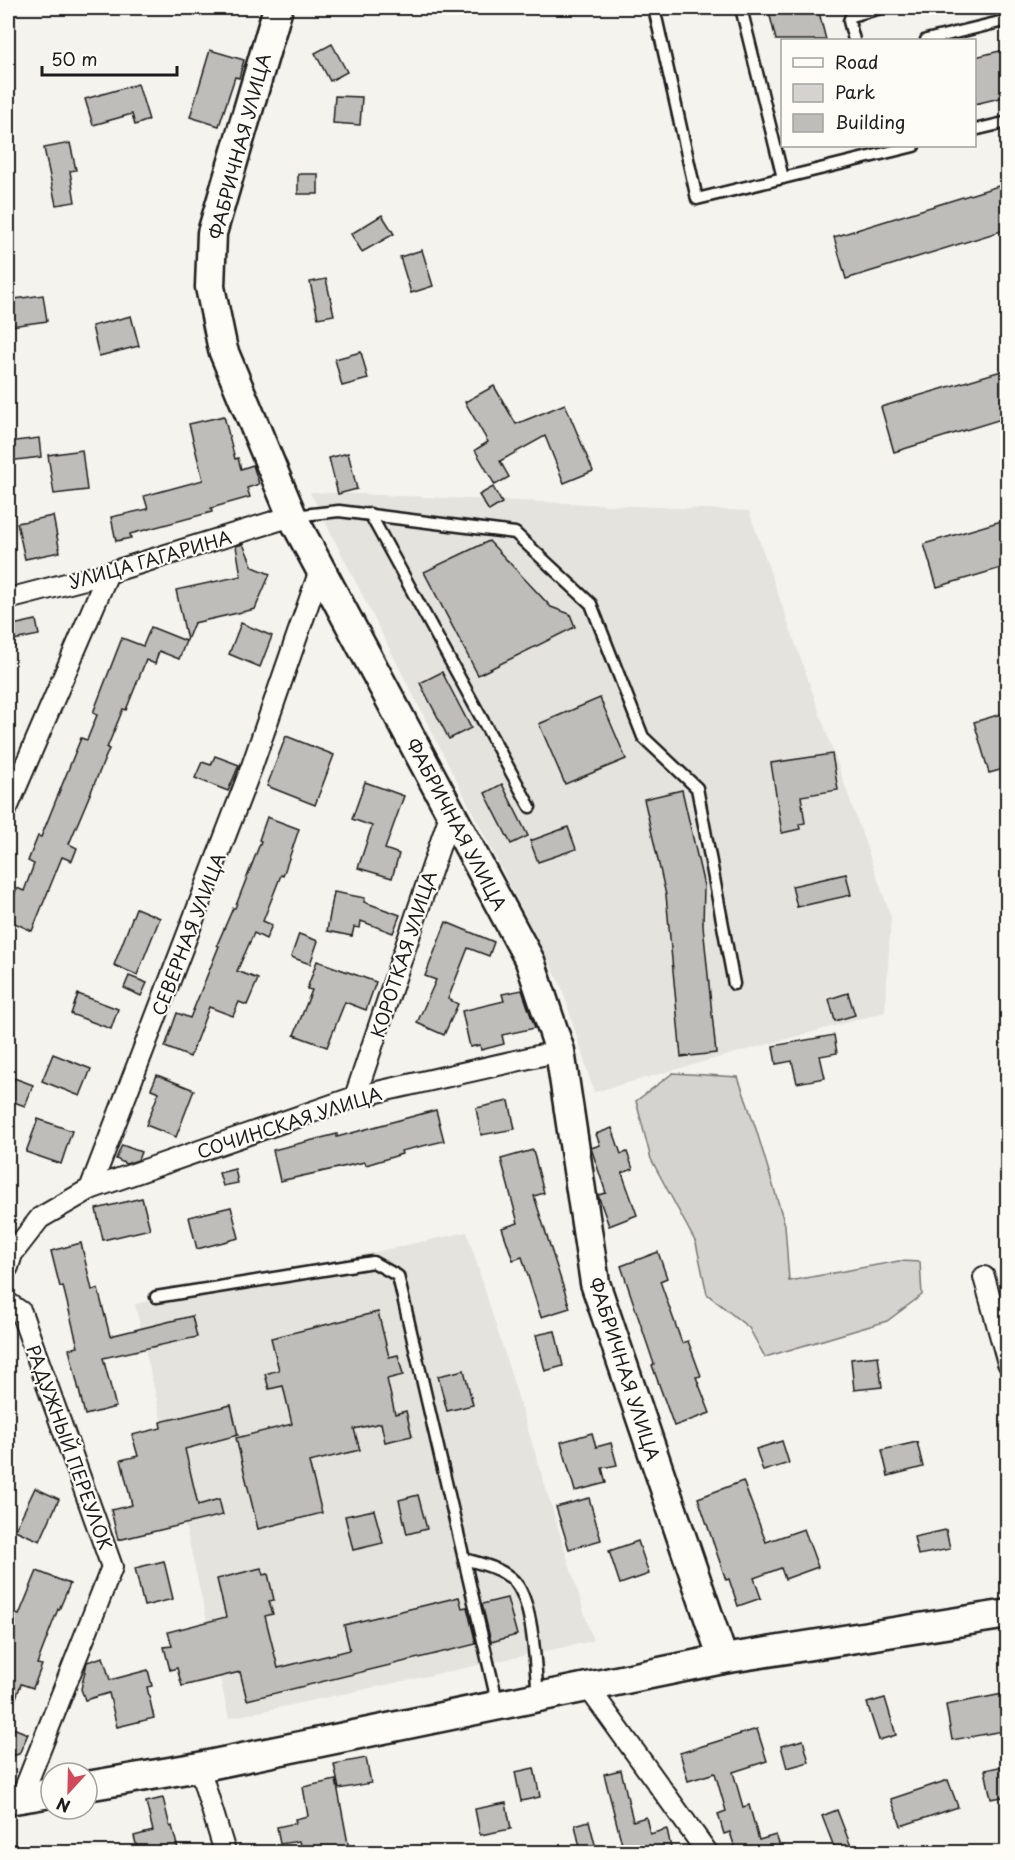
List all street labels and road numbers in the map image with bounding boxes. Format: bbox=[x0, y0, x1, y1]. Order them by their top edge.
street label: ФАБРИЧНАЯ УЛИЦА bbox=[201, 50, 277, 242]
street label: УЛИЦА ГАГАРИНА bbox=[66, 523, 235, 595]
street label: ФАБРИЧНАЯ УЛИЦА bbox=[400, 733, 514, 915]
street label: СЕВЕРНАЯ УЛИЦА bbox=[144, 848, 232, 1019]
street label: КОРОТКАЯ УЛИЦА bbox=[363, 867, 443, 1041]
street label: СОЧИНСКАЯ УЛИЦА bbox=[193, 1079, 385, 1165]
street label: ФАБРИЧНАЯ УЛИЦА bbox=[583, 1274, 668, 1465]
street label: РАДУЖНЫЙ ПЕРЕУЛОК bbox=[20, 1341, 120, 1553]

